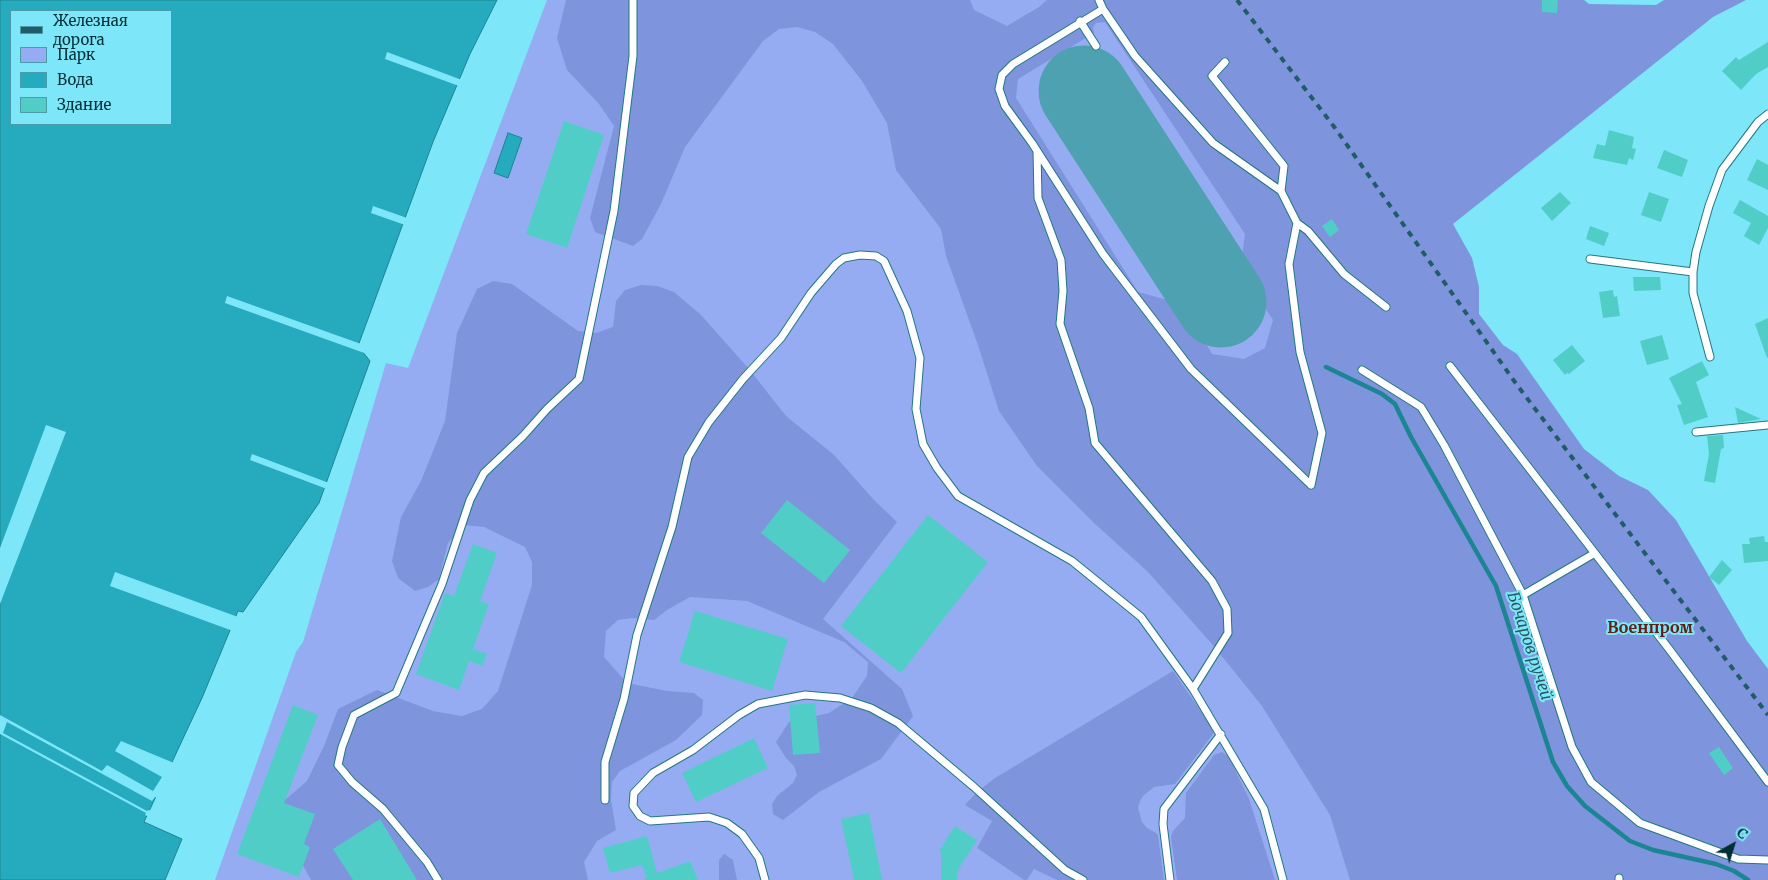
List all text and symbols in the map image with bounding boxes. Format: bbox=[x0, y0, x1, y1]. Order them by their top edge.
legend bbox=[10, 10, 172, 125]
text: Железная дорога bbox=[53, 11, 128, 49]
text: Парк bbox=[57, 45, 95, 64]
text: Вода bbox=[57, 70, 93, 89]
text: Здание bbox=[57, 95, 111, 114]
water label: Бочаров ручей bbox=[1502, 589, 1556, 703]
district label: Военпром bbox=[1607, 618, 1693, 638]
north arrow bbox=[1708, 820, 1758, 870]
text: С bbox=[1733, 823, 1752, 843]

